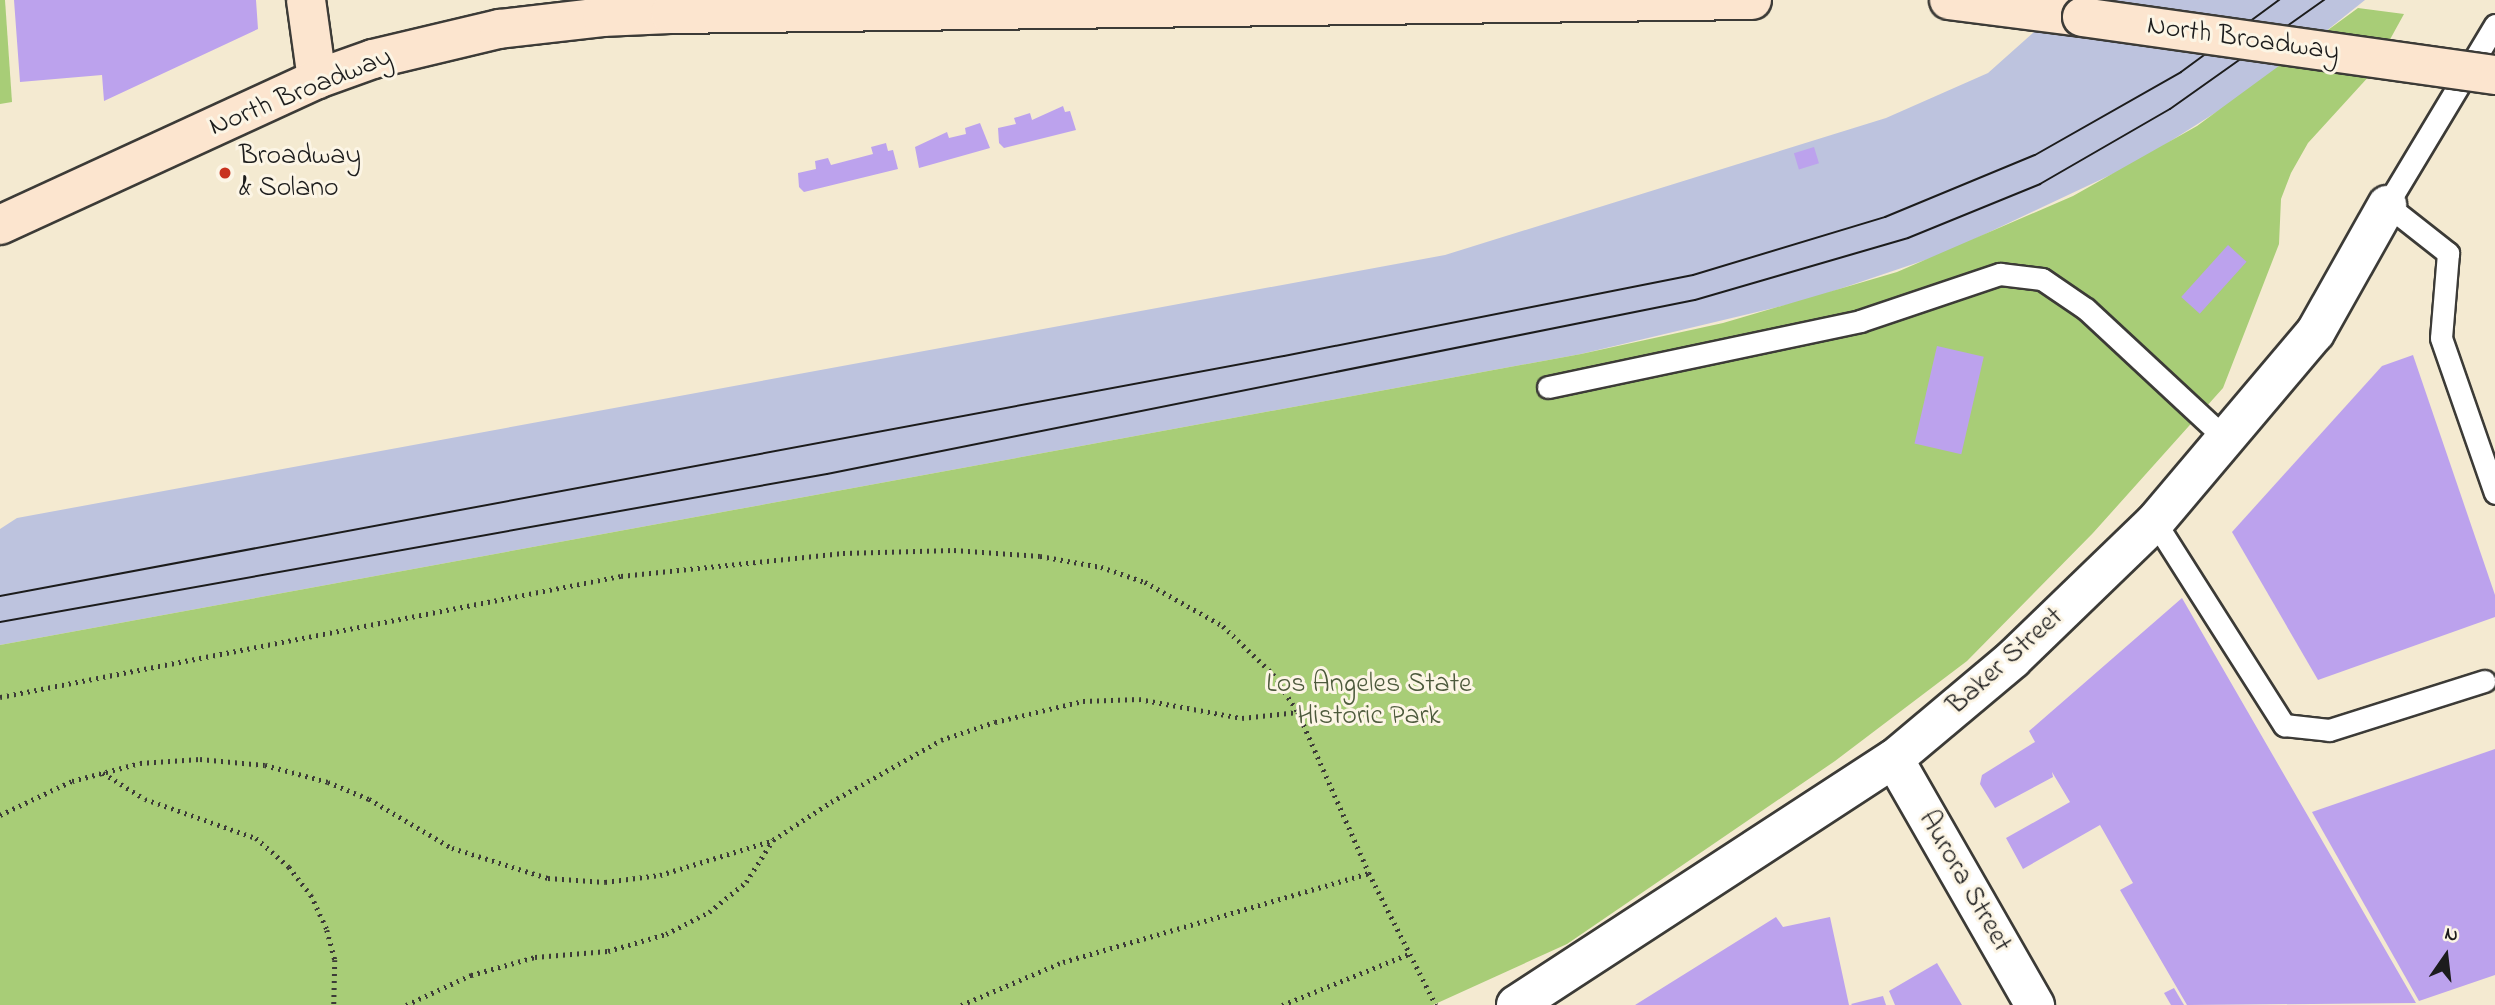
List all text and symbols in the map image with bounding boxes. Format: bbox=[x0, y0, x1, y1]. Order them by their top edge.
street label: North Broadway bbox=[2145, 10, 2341, 70]
street label: North Broadway bbox=[205, 41, 397, 145]
place label: Broadway & Solano bbox=[239, 140, 361, 206]
marker: Broadway & Solano bbox=[217, 165, 233, 181]
street label: Baker Street bbox=[1941, 601, 2071, 723]
park label: Los Angeles State Historic Park bbox=[1266, 668, 1472, 734]
street label: Aurora Street bbox=[1910, 805, 2018, 959]
text: N bbox=[2442, 920, 2461, 950]
north arrow bbox=[2411, 921, 2481, 991]

